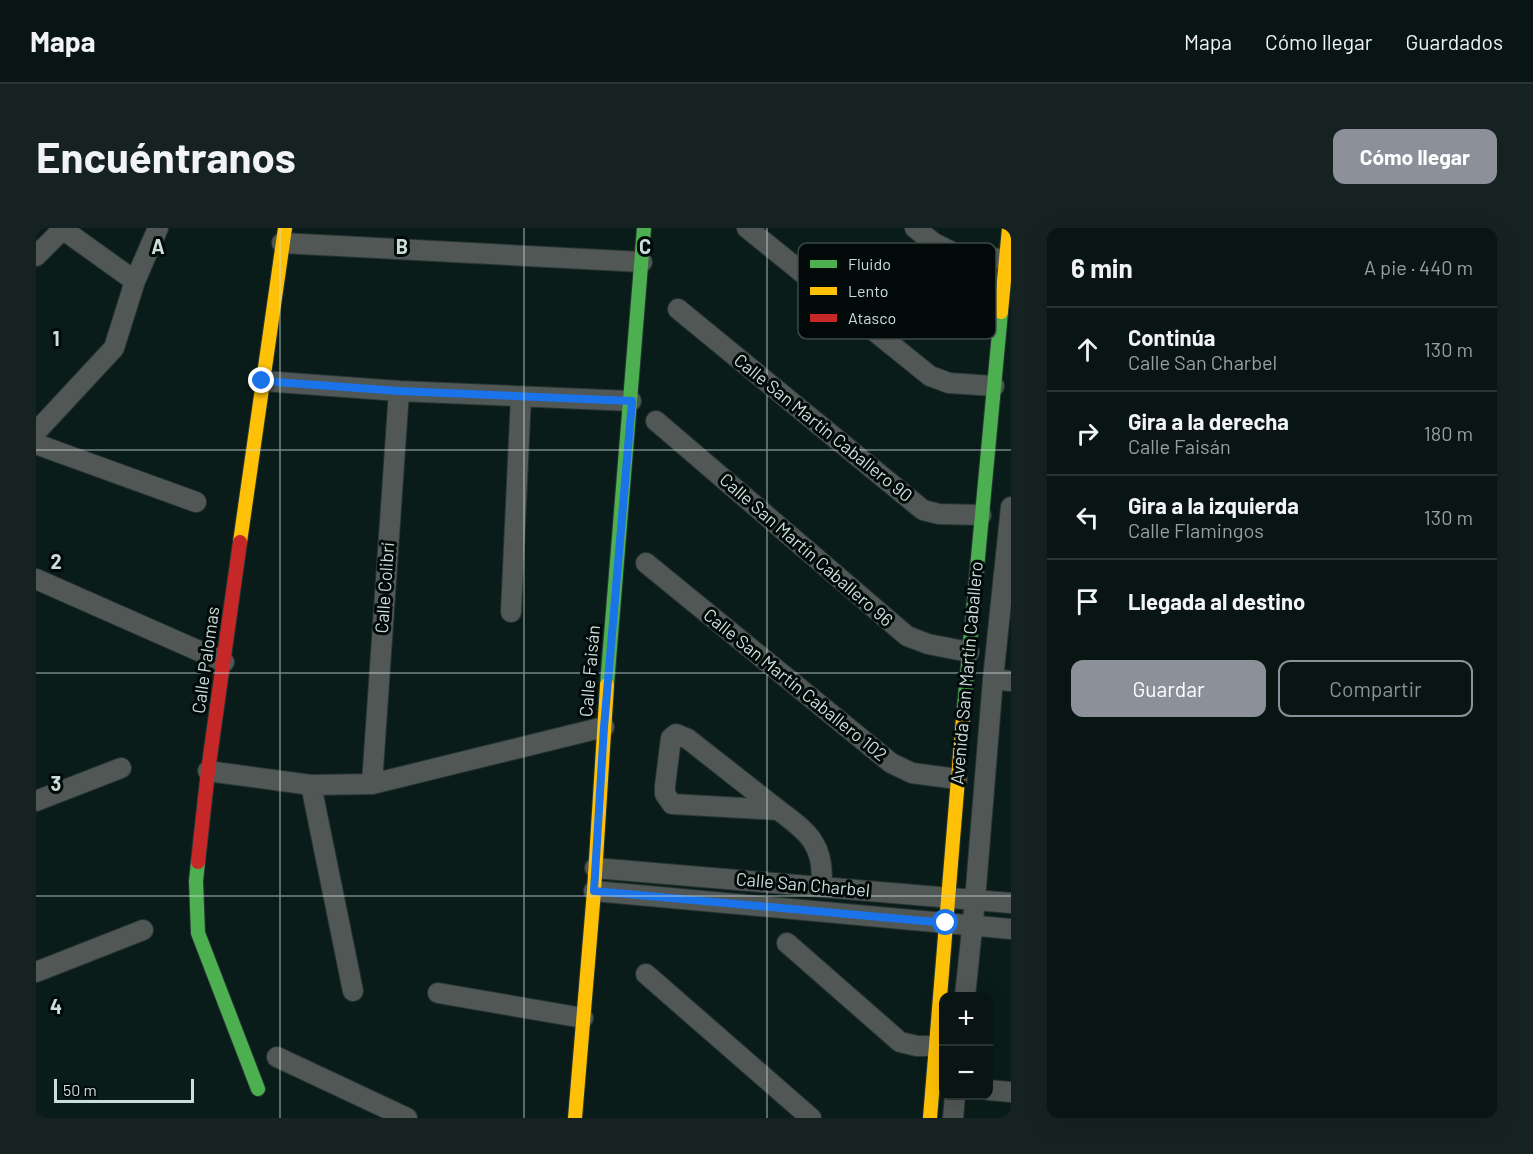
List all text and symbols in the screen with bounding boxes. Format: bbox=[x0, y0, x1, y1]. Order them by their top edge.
text: Mapa bbox=[30, 24, 96, 58]
text: Mapa bbox=[1184, 29, 1232, 54]
text: Cómo llegar bbox=[1265, 29, 1372, 54]
text: Guardados bbox=[1405, 29, 1503, 54]
button: Cómo llegar bbox=[1333, 129, 1497, 184]
text: Encuéntranos bbox=[36, 131, 296, 181]
text: A bbox=[151, 234, 165, 258]
text: B bbox=[396, 234, 408, 258]
text: C bbox=[639, 234, 651, 258]
legend bbox=[798, 243, 996, 339]
text: 6 min bbox=[1071, 252, 1133, 283]
text: Fluido bbox=[848, 254, 891, 273]
text: A pie · 440 m bbox=[1364, 255, 1473, 279]
text: Lento bbox=[848, 281, 889, 300]
text: Atasco bbox=[848, 308, 896, 327]
text: Continúa bbox=[1128, 324, 1215, 350]
text: 1 bbox=[52, 326, 60, 350]
icon: ahead bbox=[1071, 333, 1104, 366]
text: 130 m bbox=[1424, 337, 1473, 361]
street label: Calle San Martín Caballero 90 bbox=[730, 348, 917, 506]
text: Calle San Charbel bbox=[1128, 350, 1277, 374]
route end bbox=[248, 367, 274, 393]
text: Gira a la derecha bbox=[1128, 408, 1289, 434]
icon: right bbox=[1071, 417, 1104, 450]
text: 180 m bbox=[1424, 421, 1473, 445]
text: Calle Faisán bbox=[1128, 434, 1231, 458]
street label: Calle San Martín Caballero 96 bbox=[716, 468, 898, 631]
text: Gira a la izquierda bbox=[1128, 492, 1299, 518]
icon: left bbox=[1071, 501, 1104, 534]
text: 130 m bbox=[1424, 505, 1473, 529]
text: Calle Flamingos bbox=[1128, 518, 1264, 542]
street label: Calle Colibrí bbox=[370, 542, 398, 634]
text: 2 bbox=[50, 549, 62, 573]
street label: Avenida San Martín Caballero bbox=[945, 560, 987, 785]
icon: arrive bbox=[1071, 585, 1104, 618]
text: Llegada al destino bbox=[1128, 588, 1305, 614]
street label: Calle San Martín Caballero 102 bbox=[699, 603, 892, 765]
street label: Calle Palomas bbox=[187, 605, 223, 715]
street label: Calle Faisán bbox=[574, 624, 604, 718]
button: Guardar bbox=[1071, 660, 1266, 717]
button: Compartir bbox=[1278, 660, 1473, 717]
text: 3 bbox=[51, 771, 61, 795]
street label: Calle San Charbel bbox=[735, 867, 871, 901]
route start bbox=[932, 909, 958, 935]
map controls bbox=[939, 992, 993, 1100]
button: + bbox=[939, 992, 993, 1046]
text: 4 bbox=[50, 994, 62, 1018]
button: − bbox=[939, 1046, 993, 1100]
scale bar bbox=[54, 1076, 194, 1104]
text: 50 m bbox=[63, 1080, 97, 1099]

